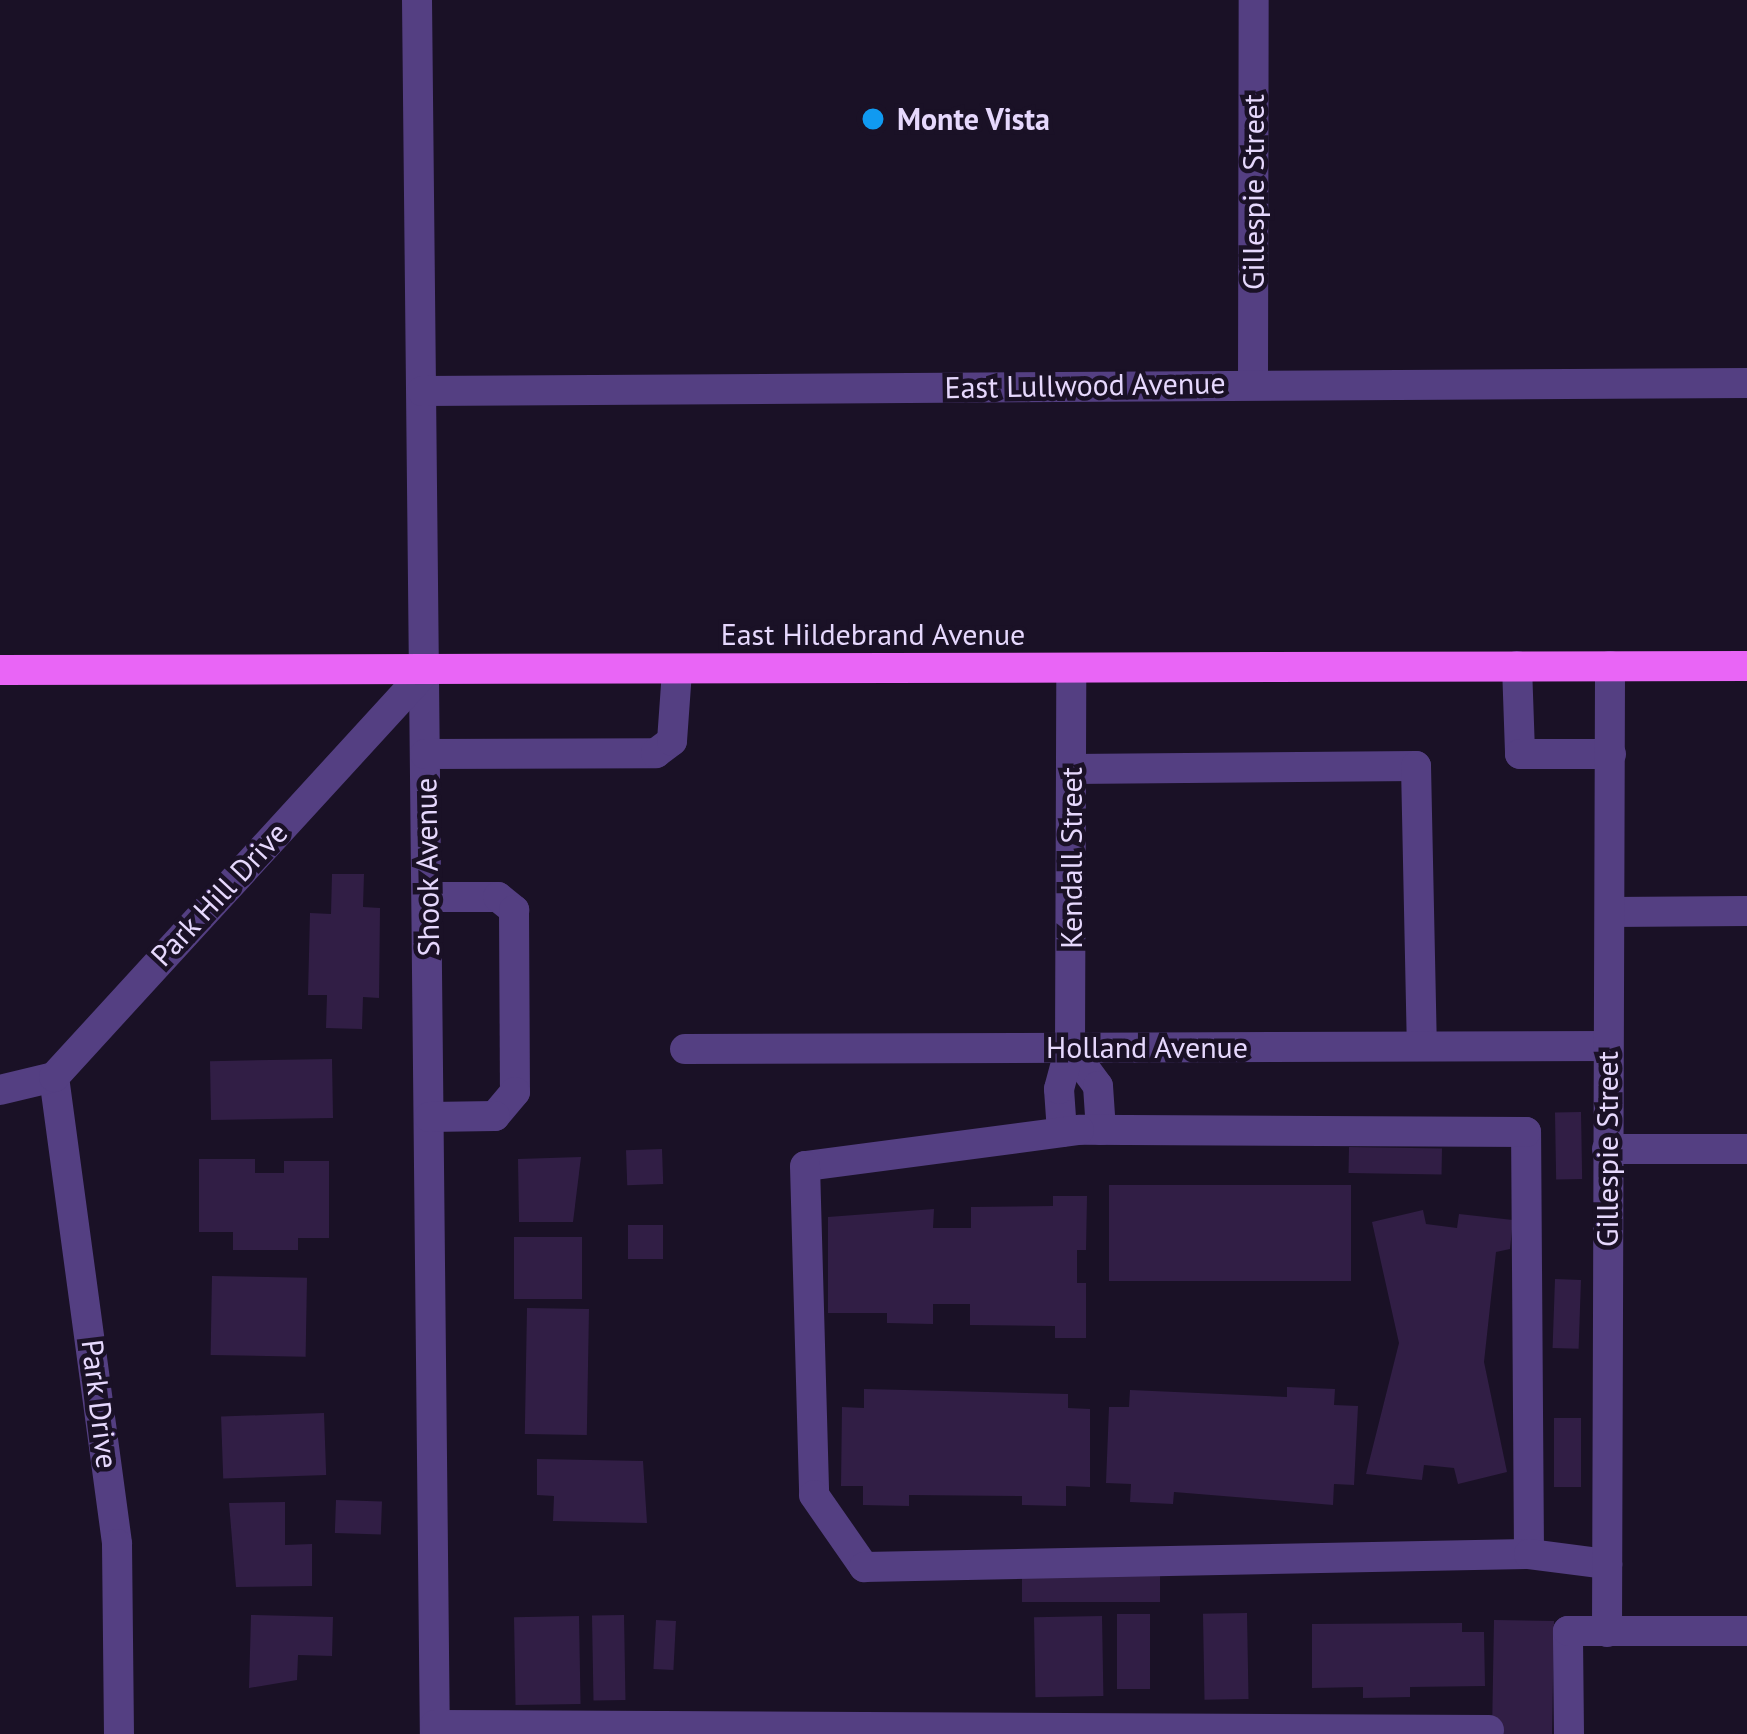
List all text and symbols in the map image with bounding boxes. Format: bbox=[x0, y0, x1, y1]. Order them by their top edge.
street label: Gillespie Street bbox=[1235, 94, 1271, 290]
place label: Monte Vista bbox=[897, 101, 1051, 137]
marker: Monte Vista bbox=[860, 106, 886, 132]
street label: East Lullwood Avenue bbox=[944, 365, 1226, 405]
street label: East Hildebrand Avenue bbox=[720, 616, 1026, 652]
street label: Kendall Street bbox=[1053, 767, 1089, 949]
street label: Shook Avenue bbox=[407, 776, 447, 958]
street label: Park Hill Drive bbox=[143, 814, 295, 974]
street label: Holland Avenue bbox=[1046, 1029, 1248, 1065]
street label: Gillespie Street bbox=[1589, 1051, 1625, 1247]
street label: Park Drive bbox=[74, 1337, 126, 1471]

